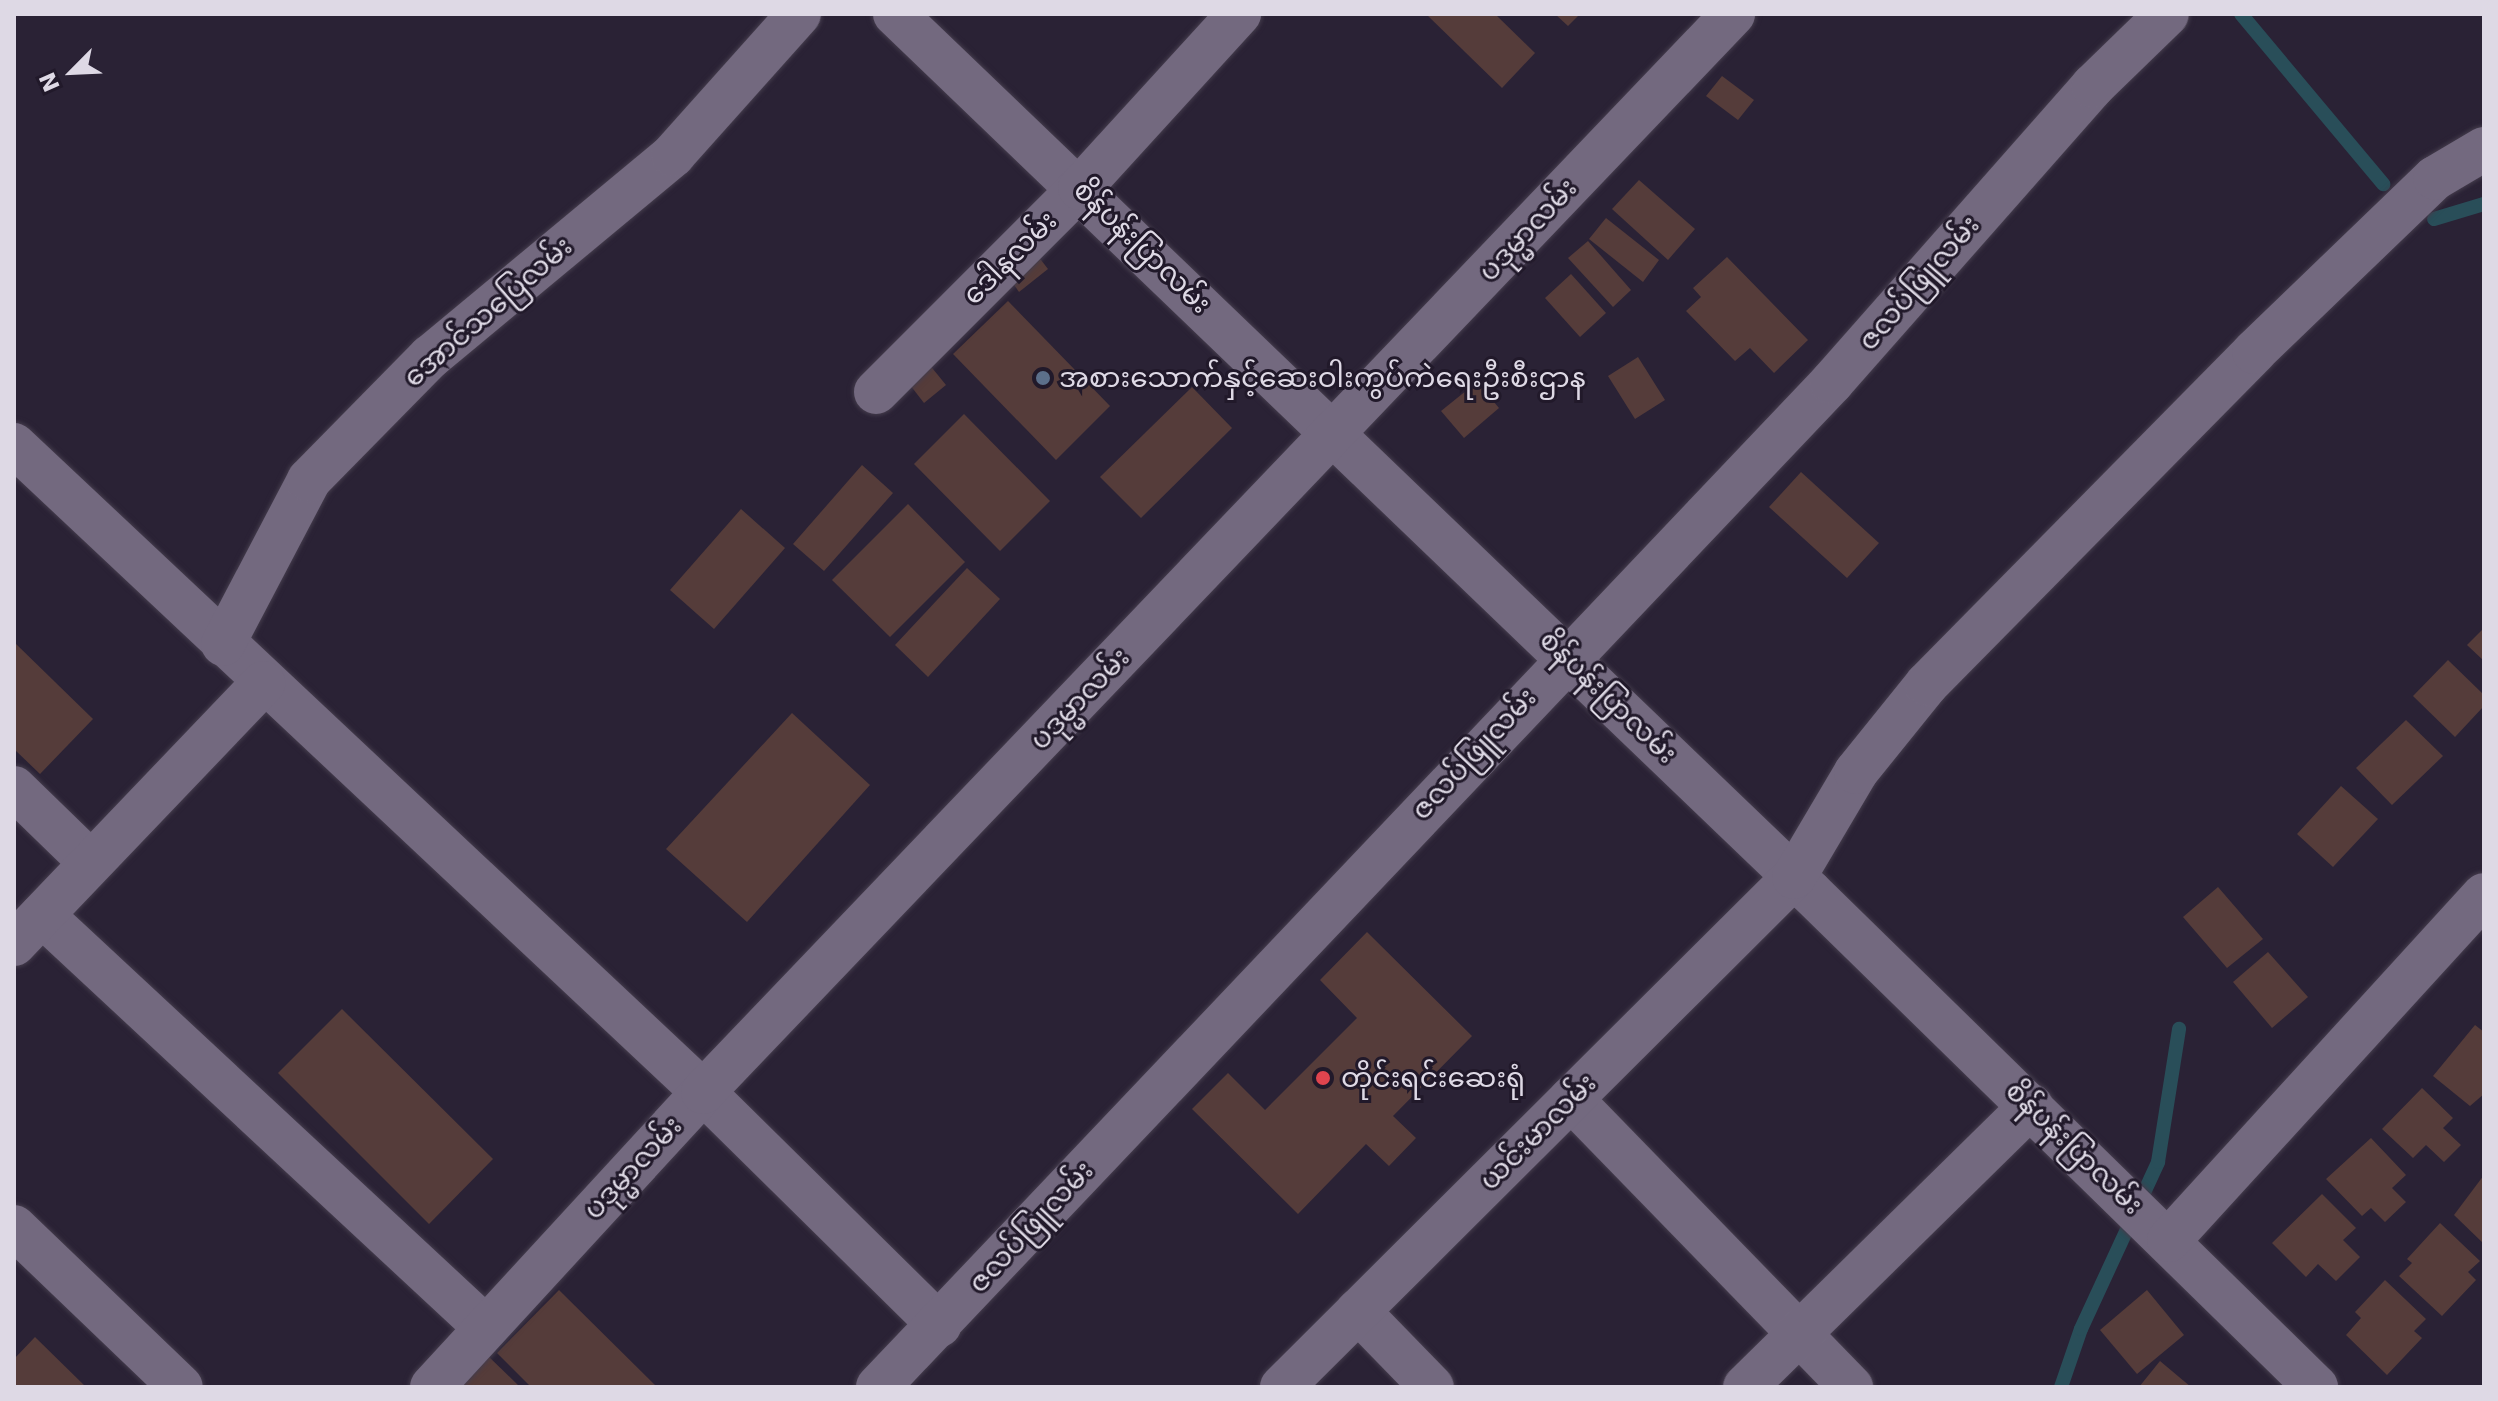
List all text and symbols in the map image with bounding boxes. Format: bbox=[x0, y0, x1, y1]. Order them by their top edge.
north arrow bbox=[32, 32, 112, 112]
text: N bbox=[34, 68, 65, 95]
street label: ပဒုမ္မာလမ်း bbox=[1472, 171, 1584, 289]
street label: စိန်ပန်းပြာလမ်း bbox=[1066, 173, 1218, 321]
street label: ဒေါနလမ်း bbox=[956, 204, 1064, 312]
street label: ဇလပ်ဖြူလမ်း bbox=[1851, 209, 1987, 357]
street label: အောင်သပြေလမ်း bbox=[397, 230, 579, 394]
place label: အစားသောက်နှင့်ဆေးဝါးကွပ်ကဲရေးဦးစီးဌာန bbox=[1059, 361, 1586, 395]
marker: အစားသောက်နှင့်ဆေးဝါးကွပ်ကဲရေးဦးစီးဌာန bbox=[1034, 369, 1052, 387]
street label: စိန်ပန်းပြာလမ်း bbox=[1532, 623, 1684, 771]
street label: ပဒုမ္မာလမ်း bbox=[1023, 641, 1137, 757]
street label: ဇလပ်ဖြူလမ်း bbox=[1404, 681, 1544, 827]
place label: တိုင်းရင်းဆေးရုံ bbox=[1341, 1061, 1525, 1095]
marker: တိုင်းရင်းဆေးရုံ bbox=[1312, 1067, 1334, 1089]
street label: ယင်းမာလမ်း bbox=[1473, 1067, 1603, 1197]
street label: စိန်ပန်းပြာလမ်း bbox=[1998, 1074, 2150, 1222]
street label: ပဒုမ္မာလမ်း bbox=[577, 1109, 689, 1227]
street label: ဇလပ်ဖြူလမ်း bbox=[961, 1154, 1101, 1300]

